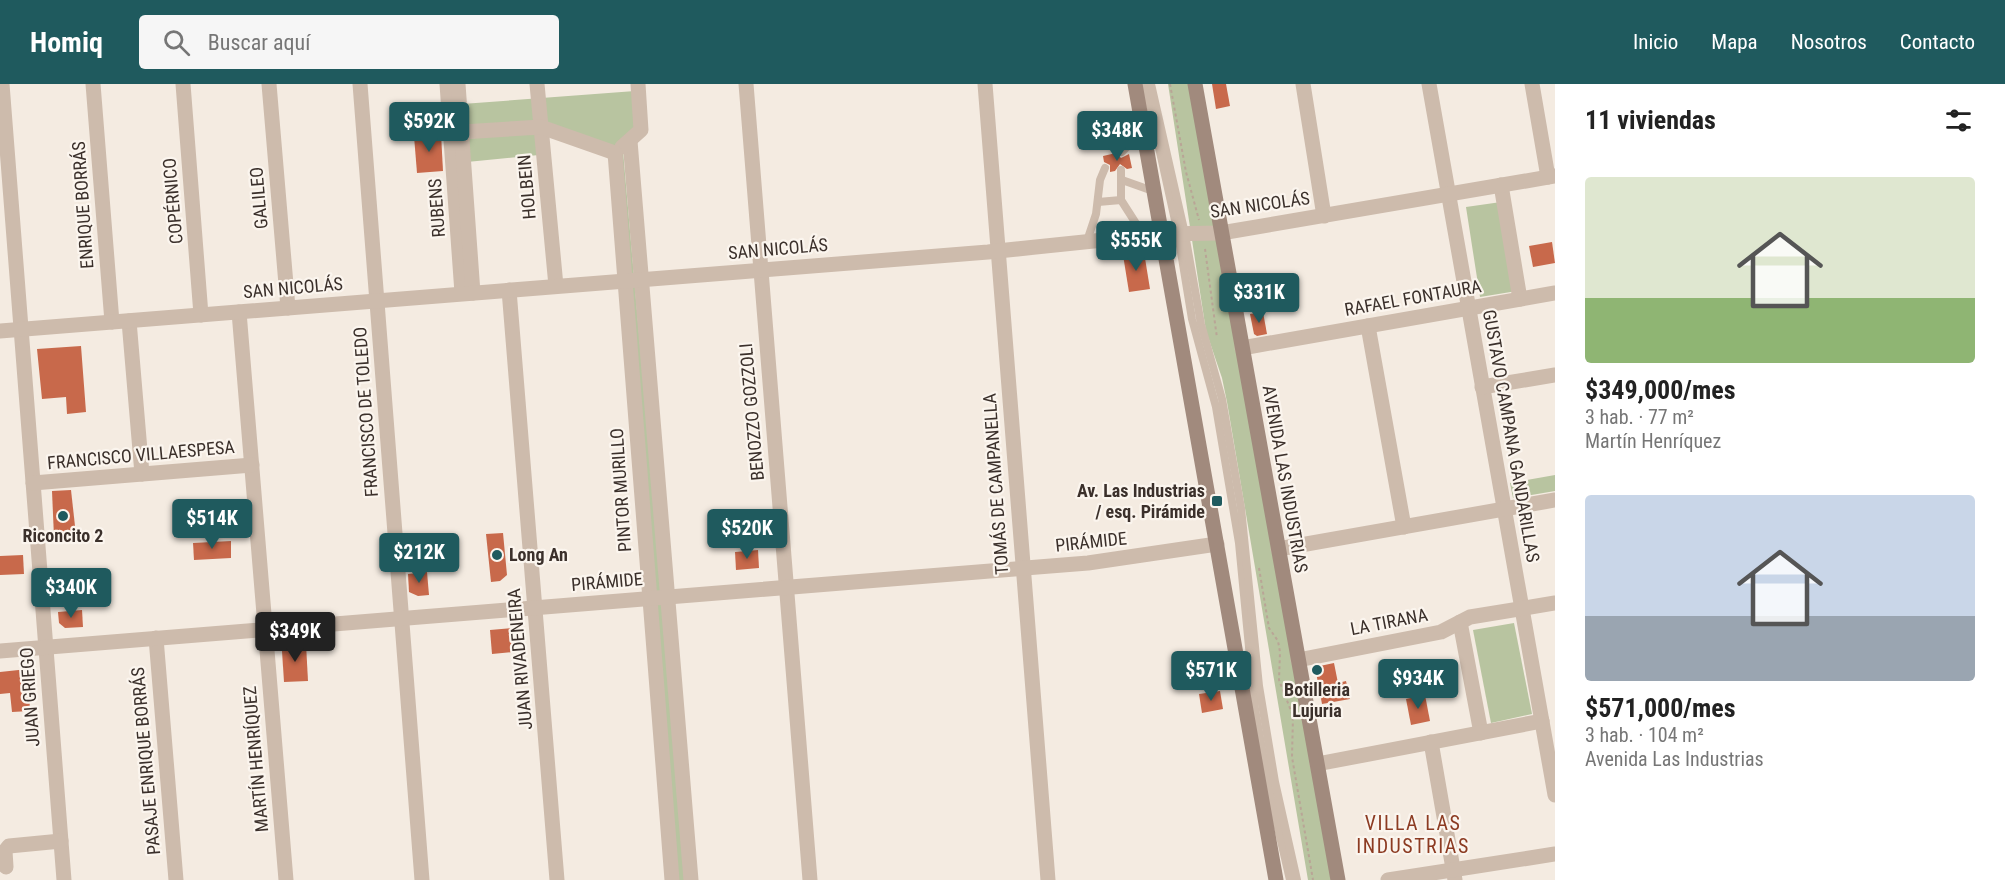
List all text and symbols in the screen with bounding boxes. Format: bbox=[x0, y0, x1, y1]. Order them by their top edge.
search box bbox=[139, 15, 559, 69]
text: Homiq bbox=[30, 26, 103, 59]
icon: search bbox=[160, 26, 193, 59]
text: Buscar aquí bbox=[208, 30, 310, 55]
text: Inicio bbox=[1633, 30, 1678, 54]
text: Mapa bbox=[1711, 30, 1758, 54]
text: Nosotros bbox=[1791, 30, 1867, 54]
text: Contacto bbox=[1900, 30, 1975, 54]
pin: $592K bbox=[387, 102, 471, 153]
icon: filters bbox=[1942, 104, 1975, 137]
text: 11 viviendas bbox=[1585, 105, 1716, 135]
text: $592K bbox=[403, 109, 455, 133]
pin: $348K bbox=[1075, 111, 1159, 162]
text: $348K bbox=[1091, 118, 1143, 142]
street label: ENRIQUE BORRÁS bbox=[68, 141, 97, 269]
street label: HOLBEIN bbox=[513, 154, 540, 220]
street label: COPÉRNICO bbox=[158, 157, 187, 245]
street label: GALILEO bbox=[245, 166, 272, 230]
street label: RUBENS bbox=[424, 178, 449, 238]
street label: SAN NICOLÁS bbox=[1209, 187, 1311, 222]
icon: home bbox=[1726, 216, 1834, 324]
pin: $555K bbox=[1094, 221, 1178, 272]
text: $555K bbox=[1110, 228, 1162, 252]
street label: SAN NICOLÁS bbox=[727, 234, 829, 263]
street label: SAN NICOLÁS bbox=[242, 273, 344, 302]
pin: $331K bbox=[1217, 273, 1301, 324]
street label: RAFAEL FONTAURA bbox=[1343, 275, 1484, 320]
text: $331K bbox=[1233, 280, 1285, 304]
street label: GUSTAVO CAMPANA GANDARILLAS bbox=[1479, 308, 1544, 564]
street label: FRANCISCO DE TOLEDO bbox=[349, 326, 382, 498]
street label: BENOZZO GOZZOLI bbox=[735, 342, 768, 482]
text: $349,000/mes bbox=[1585, 375, 1736, 405]
street label: AVENIDA LAS INDUSTRIAS bbox=[1259, 383, 1312, 574]
street label: TOMÁS DE CAMPANELLA bbox=[979, 392, 1012, 576]
text: 3 hab. · 77 m² bbox=[1585, 405, 1694, 429]
street label: PINTOR MURILLO bbox=[606, 427, 635, 553]
text: Martín Henríquez bbox=[1585, 429, 1721, 453]
street label: FRANCISCO VILLAESPESA bbox=[46, 436, 236, 473]
place label: Av. Las Industrias / esq. Pirámide bbox=[1077, 480, 1205, 522]
marker: Av. Las Industrias / esq. Pirámide bbox=[1210, 494, 1224, 508]
pin: $514K bbox=[170, 499, 254, 550]
text: $514K bbox=[186, 506, 238, 530]
marker: Riconcito 2 bbox=[56, 509, 70, 523]
pin: $520K bbox=[705, 509, 789, 560]
text: $520K bbox=[721, 516, 773, 540]
place label: Riconcito 2 bbox=[23, 525, 103, 546]
street label: PIRÁMIDE bbox=[1054, 527, 1128, 556]
pin: $212K bbox=[377, 533, 461, 584]
icon: home bbox=[1726, 534, 1834, 642]
text: $212K bbox=[393, 540, 445, 564]
place label: Long An bbox=[509, 544, 568, 565]
marker: Long An bbox=[490, 548, 504, 562]
pin: $340K bbox=[29, 568, 113, 619]
street label: PIRÁMIDE bbox=[570, 568, 644, 595]
text: $340K bbox=[45, 575, 97, 599]
street label: JUAN RIVADENEIRA bbox=[503, 587, 536, 731]
street label: LA TIRANA bbox=[1348, 604, 1430, 639]
pin: $349K bbox=[253, 612, 337, 663]
text: $349K bbox=[269, 619, 321, 643]
street label: JUAN GRIEGO bbox=[16, 647, 43, 747]
pin: $571K bbox=[1169, 651, 1253, 702]
text: $571K bbox=[1185, 658, 1237, 682]
pin: $934K bbox=[1376, 659, 1460, 710]
marker: Botilleria Lujuria bbox=[1310, 663, 1324, 677]
street label: PASAJE ENRIQUE BORRÁS bbox=[127, 666, 164, 856]
text: $934K bbox=[1392, 666, 1444, 690]
place label: Botilleria Lujuria bbox=[1284, 679, 1350, 721]
street label: MARTÍN HENRÍQUEZ bbox=[239, 685, 272, 833]
text: $571,000/mes bbox=[1585, 693, 1736, 723]
text: 3 hab. · 104 m² bbox=[1585, 723, 1704, 747]
text: Avenida Las Industrias bbox=[1585, 747, 1764, 771]
district label: VILLA LAS INDUSTRIAS bbox=[1356, 811, 1470, 858]

